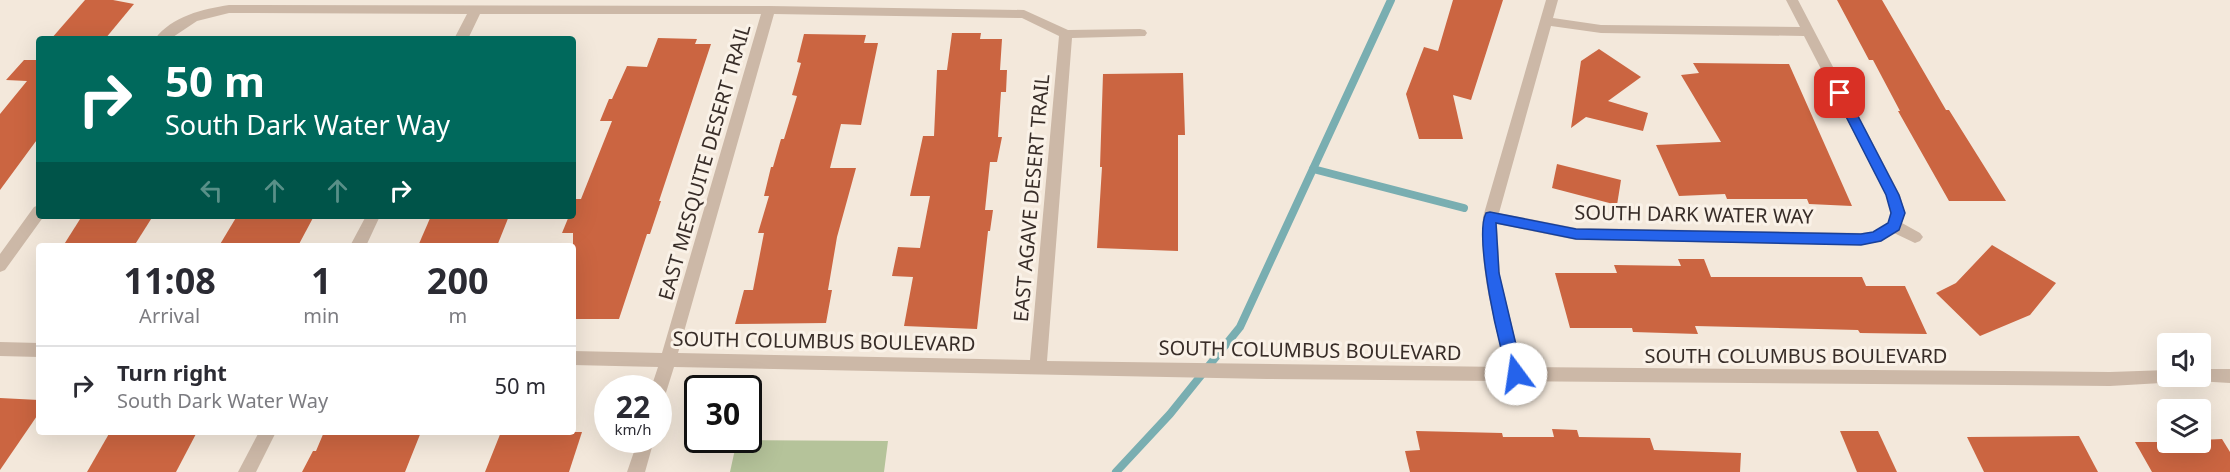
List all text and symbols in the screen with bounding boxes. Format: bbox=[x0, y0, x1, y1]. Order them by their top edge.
street label: EAST MESQUITE DESERT TRAIL bbox=[652, 21, 756, 303]
text: 50 m bbox=[165, 52, 265, 109]
icon: right bbox=[66, 60, 144, 138]
pin bbox=[1814, 67, 1865, 118]
street label: EAST AGAVE DESERT TRAIL bbox=[1007, 73, 1055, 323]
icon: arrive bbox=[1823, 76, 1856, 109]
text: South Dark Water Way bbox=[165, 106, 450, 143]
icon: left bbox=[195, 174, 228, 207]
icon: ahead bbox=[258, 174, 291, 207]
icon: ahead bbox=[321, 174, 354, 207]
icon: right bbox=[384, 174, 417, 207]
street label: SOUTH DARK WATER WAY bbox=[1574, 198, 1814, 230]
text: 11:08 bbox=[123, 256, 216, 305]
text: 1 bbox=[311, 256, 332, 305]
text: 200 bbox=[427, 256, 489, 305]
text: Arrival bbox=[139, 302, 200, 329]
text: min bbox=[303, 302, 339, 329]
text: m bbox=[448, 302, 467, 329]
street label: SOUTH COLUMBUS BOULEVARD bbox=[672, 325, 976, 357]
map controls bbox=[2157, 333, 2211, 453]
button: sound bbox=[2157, 333, 2211, 387]
street label: SOUTH COLUMBUS BOULEVARD bbox=[1158, 334, 1462, 366]
position arrow bbox=[1484, 342, 1548, 406]
street label: SOUTH COLUMBUS BOULEVARD bbox=[1645, 342, 1947, 369]
text: Turn right bbox=[117, 357, 227, 387]
icon: right bbox=[66, 369, 99, 402]
text: 50 m bbox=[495, 370, 546, 400]
speed limit sign: 30 bbox=[684, 375, 762, 453]
text: 22 bbox=[616, 386, 650, 427]
text: South Dark Water Way bbox=[117, 387, 328, 414]
button: layers bbox=[2157, 399, 2211, 453]
text: km/h bbox=[615, 419, 651, 439]

